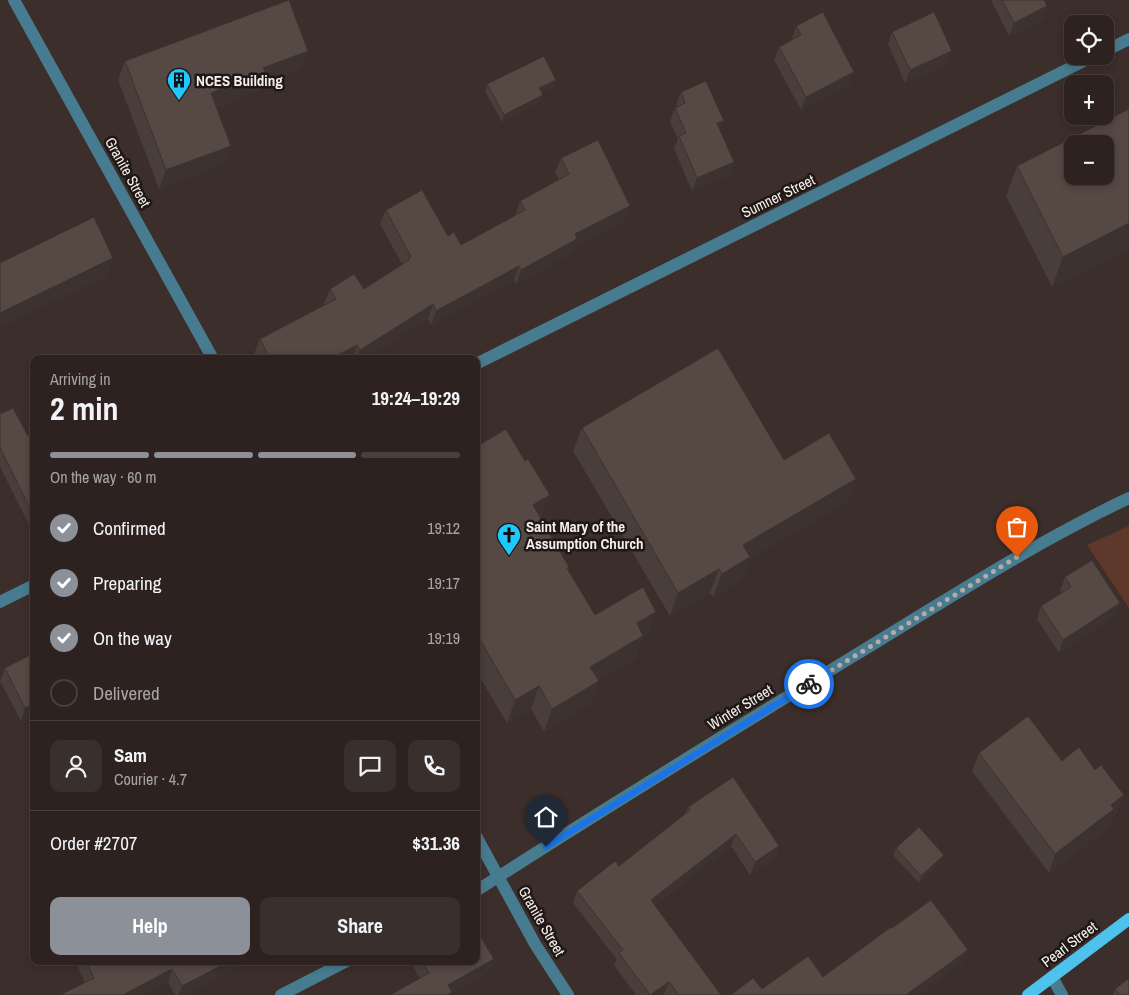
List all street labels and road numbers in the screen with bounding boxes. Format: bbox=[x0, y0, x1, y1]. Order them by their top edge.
street label: Granite Street bbox=[100, 133, 156, 211]
street label: Sumner Street bbox=[738, 169, 819, 223]
street label: Winter Street bbox=[704, 679, 777, 735]
street label: Granite Street bbox=[514, 882, 571, 960]
street label: Pearl Street bbox=[1037, 916, 1102, 972]

